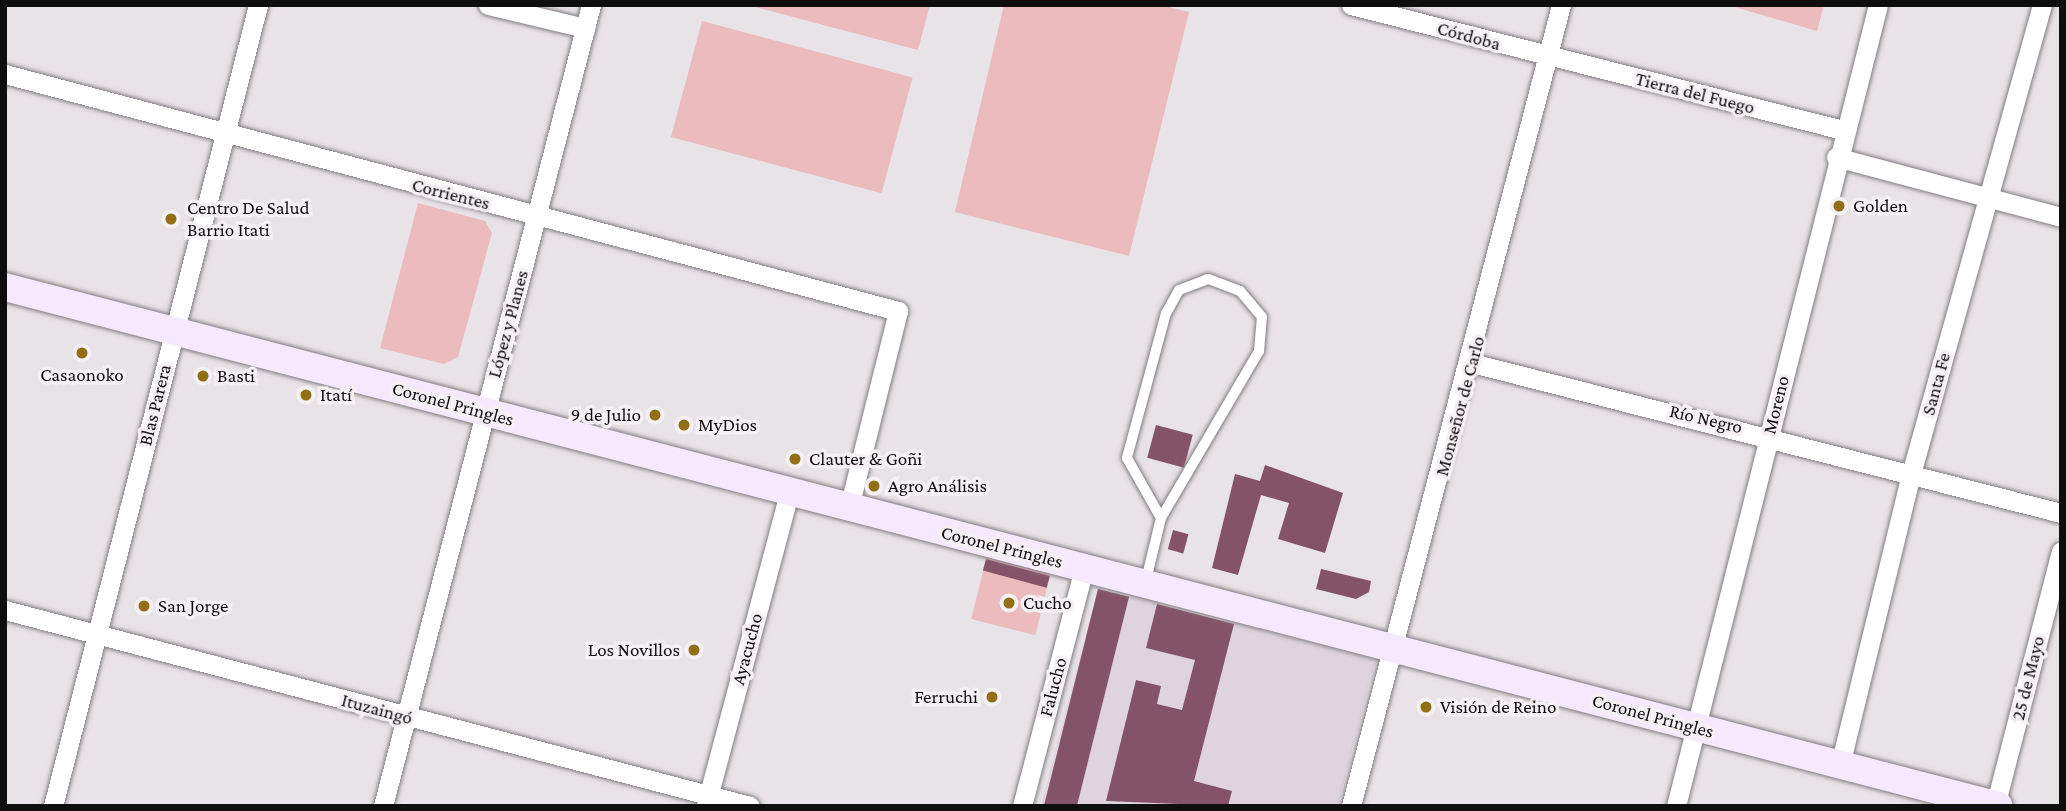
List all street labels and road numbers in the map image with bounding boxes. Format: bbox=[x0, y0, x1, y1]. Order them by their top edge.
street label: Córdoba bbox=[1435, 17, 1503, 55]
street label: Tierra del Fuego bbox=[1633, 67, 1757, 119]
street label: Corrientes bbox=[410, 173, 492, 215]
street label: López y Planes bbox=[483, 268, 533, 380]
street label: Monseñor de Carlo bbox=[1430, 333, 1490, 479]
street label: Santa Fe bbox=[1917, 350, 1955, 418]
street label: Blas Parera bbox=[134, 362, 176, 448]
street label: Moreno bbox=[1758, 373, 1794, 437]
street label: Coronel Pringles bbox=[390, 377, 516, 431]
street label: Río Negro bbox=[1667, 400, 1745, 438]
street label: Coronel Pringles bbox=[939, 521, 1065, 573]
street label: Ayacucho bbox=[727, 611, 767, 687]
street label: 25 de Mayo bbox=[2007, 634, 2049, 722]
street label: Falucho bbox=[1034, 655, 1072, 719]
street label: Ituzaingó bbox=[339, 689, 415, 729]
street label: Coronel Pringles bbox=[1590, 689, 1716, 743]

